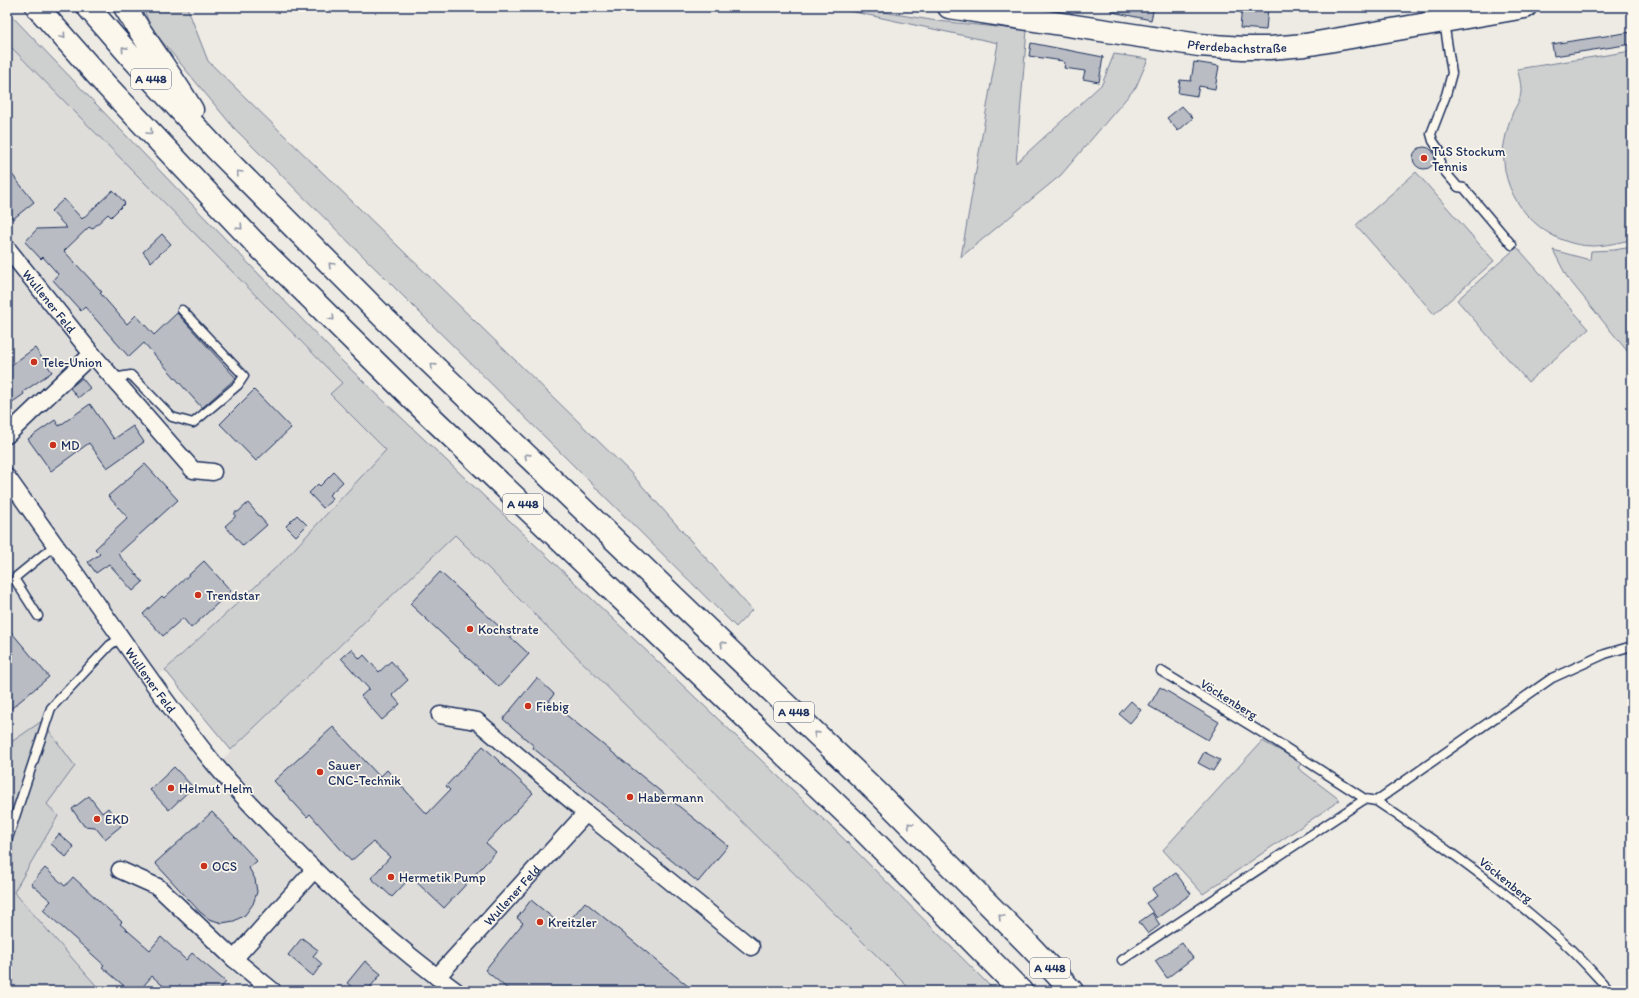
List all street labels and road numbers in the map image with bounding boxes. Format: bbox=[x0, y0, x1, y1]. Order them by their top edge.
street label: Pferdebachstraße bbox=[1186, 36, 1287, 56]
road number: A 448 bbox=[131, 69, 171, 89]
street label: Wullener Feld bbox=[20, 266, 79, 336]
road number: A 448 bbox=[503, 494, 543, 514]
street label: Wullener Feld bbox=[123, 644, 179, 716]
street label: Vöckenberg bbox=[1198, 676, 1261, 723]
road number: A 448 bbox=[774, 702, 814, 722]
street label: Vöckenberg bbox=[1476, 854, 1536, 906]
street label: Wullener Feld bbox=[480, 861, 543, 928]
road number: A 448 bbox=[1030, 958, 1070, 978]

